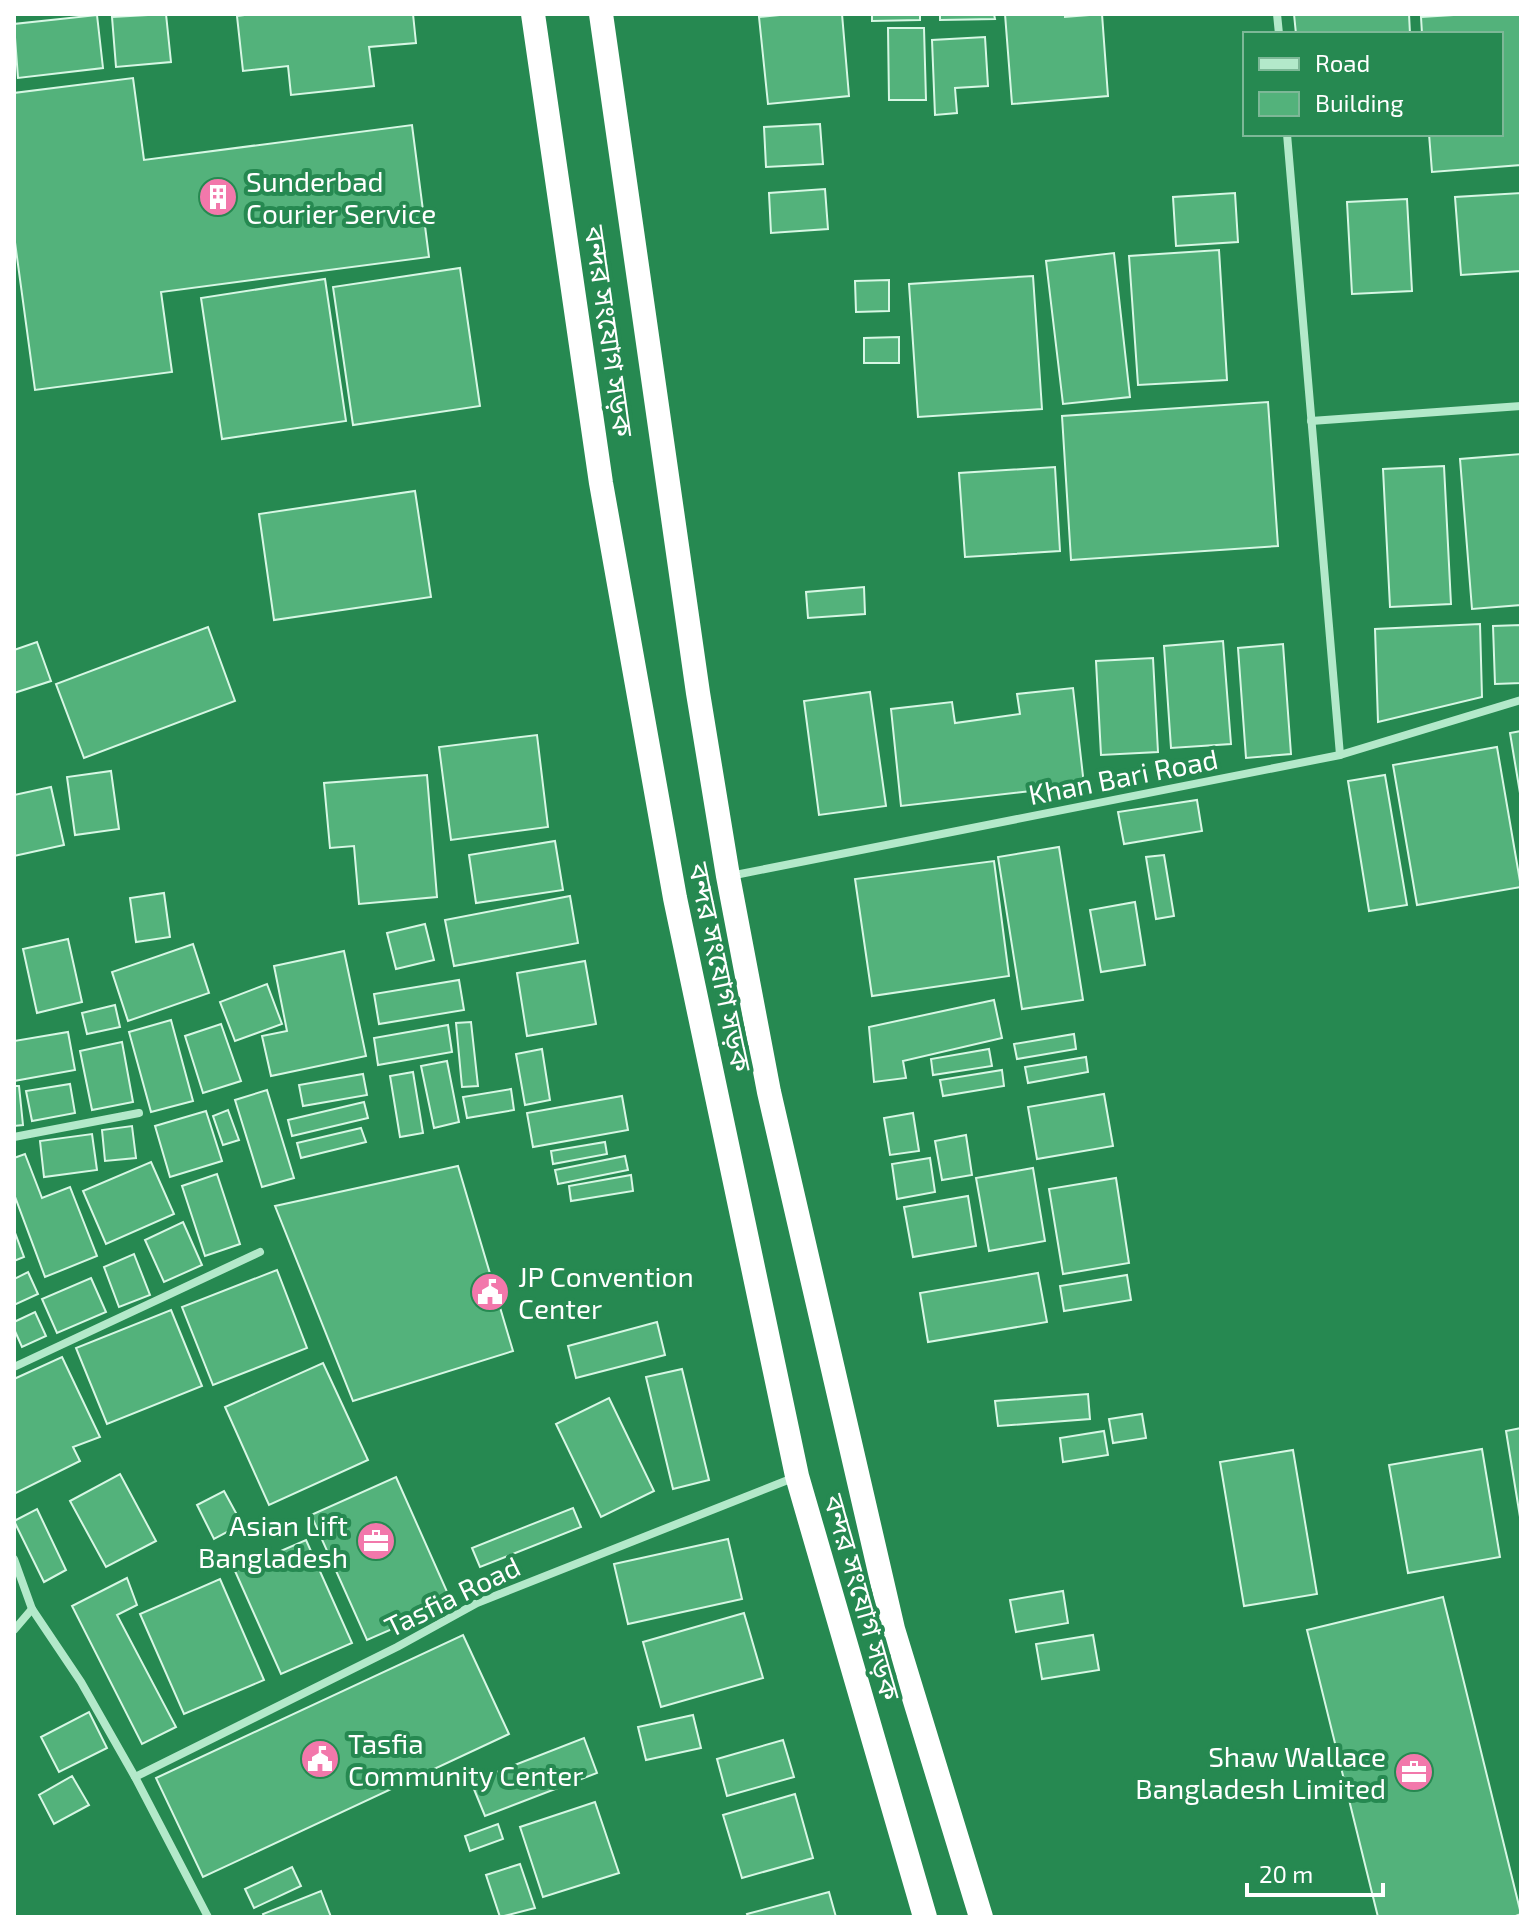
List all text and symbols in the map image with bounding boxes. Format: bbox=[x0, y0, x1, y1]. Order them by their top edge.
legend bbox=[1243, 32, 1503, 136]
text: Road bbox=[1315, 48, 1370, 77]
text: Building bbox=[1315, 88, 1404, 117]
place label: Sunderbad Courier Service bbox=[246, 164, 436, 230]
building icon: Sunderbad Courier Service bbox=[197, 176, 239, 218]
street label: বন্দর সংযোগ সড়ক bbox=[578, 222, 642, 439]
street label: Khan Bari Road bbox=[1025, 741, 1221, 811]
street label: বন্দর সংযোগ সড়ক bbox=[682, 859, 760, 1075]
place label: JP Convention Center bbox=[518, 1259, 694, 1325]
public building icon: JP Convention Center bbox=[469, 1271, 511, 1313]
street label: বন্দর সংযোগ সড়ক bbox=[817, 1489, 909, 1704]
place label: Asian Lift Bangladesh bbox=[198, 1508, 348, 1574]
office icon: Asian Lift Bangladesh bbox=[355, 1520, 397, 1562]
street label: Tasfia Road bbox=[379, 1549, 525, 1643]
place label: Tasfia Community Center bbox=[348, 1726, 583, 1792]
public building icon: Tasfia Community Center bbox=[299, 1738, 341, 1780]
place label: Shaw Wallace Bangladesh Limited bbox=[1135, 1739, 1386, 1805]
office icon: Shaw Wallace Bangladesh Limited bbox=[1393, 1751, 1435, 1793]
scale bar bbox=[1247, 1847, 1383, 1897]
text: 20 m bbox=[1259, 1859, 1313, 1888]

